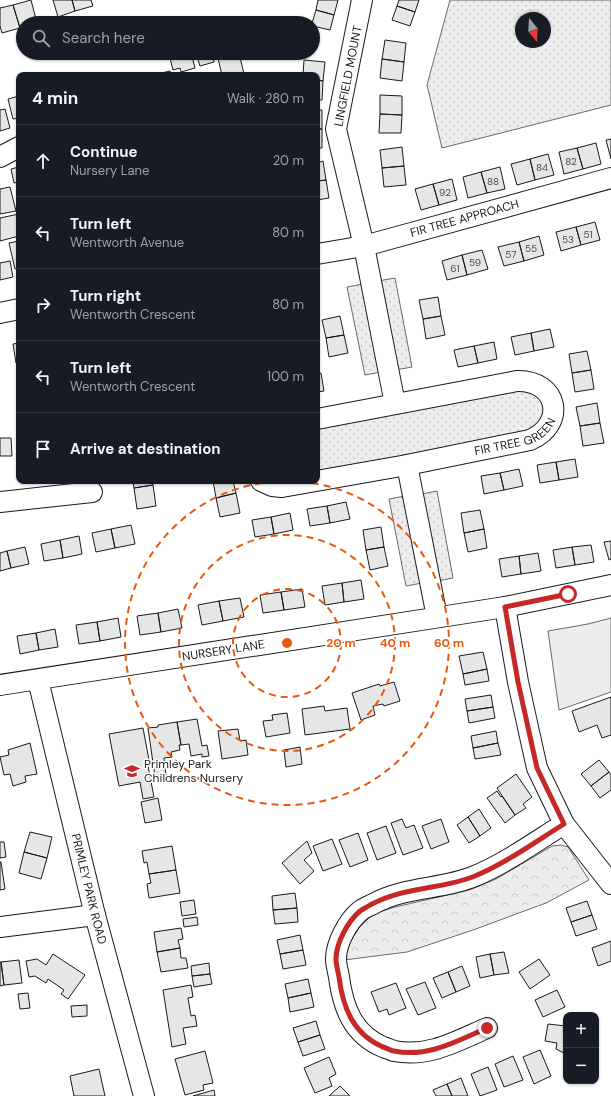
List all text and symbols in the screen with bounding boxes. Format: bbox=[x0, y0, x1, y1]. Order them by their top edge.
north arrow bbox=[515, 12, 551, 48]
search box bbox=[16, 16, 320, 60]
street label: LINGFIELD MOUNT bbox=[330, 24, 366, 128]
icon: search bbox=[30, 27, 52, 49]
text: Search here bbox=[62, 28, 145, 48]
text: 4 min bbox=[32, 87, 78, 109]
text: Walk · 280 m bbox=[227, 90, 304, 107]
text: Continue bbox=[70, 142, 138, 162]
icon: ahead bbox=[32, 150, 54, 172]
text: 20 m bbox=[273, 152, 304, 169]
house number: 82 bbox=[565, 155, 577, 168]
house number: 84 bbox=[536, 161, 548, 174]
text: Nursery Lane bbox=[70, 162, 149, 179]
house number: 88 bbox=[487, 175, 499, 188]
house number: 92 bbox=[439, 186, 451, 199]
street label: FIR TREE APPROACH bbox=[408, 196, 521, 241]
text: Turn left bbox=[70, 214, 131, 234]
icon: left bbox=[32, 222, 54, 244]
text: 80 m bbox=[272, 224, 304, 241]
house number: 51 bbox=[583, 228, 593, 241]
house number: 53 bbox=[562, 233, 574, 246]
text: Wentworth Avenue bbox=[70, 234, 184, 251]
house number: 55 bbox=[525, 242, 537, 255]
house number: 57 bbox=[505, 248, 517, 261]
house number: 59 bbox=[469, 256, 481, 269]
house number: 61 bbox=[450, 262, 460, 275]
text: Turn right bbox=[70, 286, 141, 306]
icon: right bbox=[32, 294, 54, 316]
text: 80 m bbox=[272, 296, 304, 313]
text: Wentworth Crescent bbox=[70, 306, 195, 323]
text: Turn left bbox=[70, 358, 131, 378]
icon: left bbox=[32, 366, 54, 388]
text: 100 m bbox=[267, 368, 304, 385]
text: Wentworth Crescent bbox=[70, 378, 195, 395]
street label: FIR TREE GREEN bbox=[473, 415, 559, 459]
icon: arrive bbox=[32, 438, 54, 460]
text: Arrive at destination bbox=[70, 439, 221, 459]
route start bbox=[559, 585, 577, 603]
text: 20 m bbox=[326, 635, 356, 651]
text: 40 m bbox=[380, 635, 410, 651]
text: 60 m bbox=[434, 635, 464, 651]
street label: NURSERY LANE bbox=[181, 636, 266, 665]
centre of rings bbox=[280, 636, 294, 650]
place label: Primley Park Childrens Nursery bbox=[144, 756, 244, 786]
school or university icon: Primley Park Childrens Nursery bbox=[123, 762, 141, 780]
street label: PRIMLEY PARK ROAD bbox=[68, 832, 111, 946]
map controls bbox=[563, 1012, 599, 1084]
button: + bbox=[563, 1012, 599, 1048]
route end bbox=[478, 1019, 496, 1037]
button: − bbox=[563, 1048, 599, 1084]

